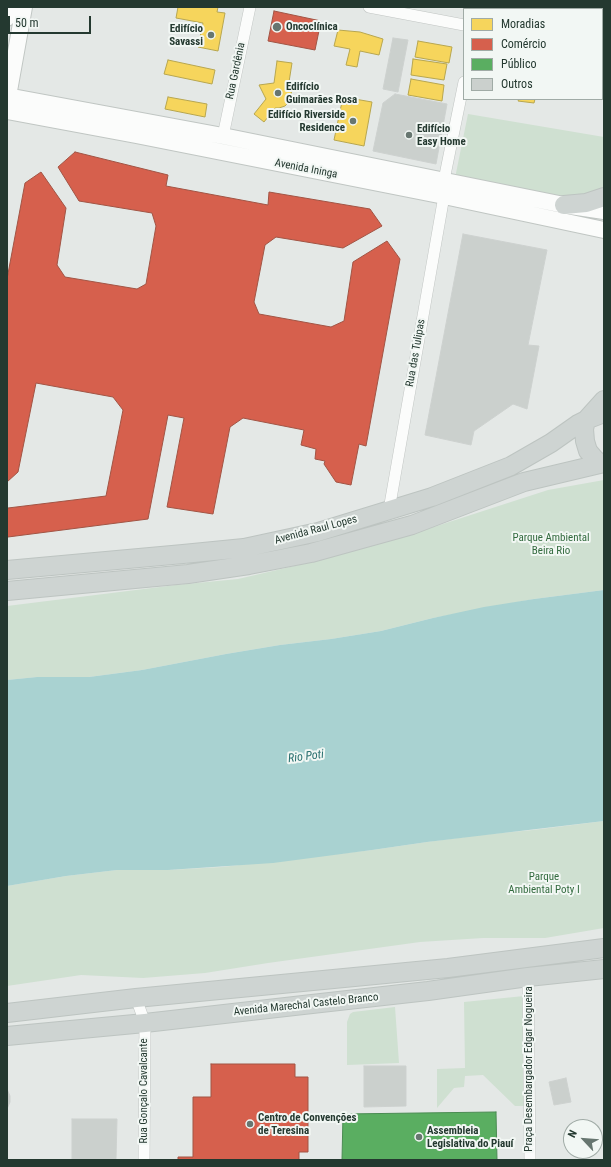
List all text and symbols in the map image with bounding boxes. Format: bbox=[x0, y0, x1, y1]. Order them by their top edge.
scale bar bbox=[10, 8, 93, 34]
legend bbox=[463, 8, 603, 100]
text: 50 m bbox=[15, 16, 39, 30]
text: Moradias bbox=[501, 17, 545, 31]
place label: Oncoclínica bbox=[286, 20, 338, 34]
marker: Oncoclínica bbox=[271, 21, 283, 33]
place label: Edifício Savassi bbox=[169, 22, 203, 48]
marker: Edifício Savassi bbox=[206, 30, 216, 40]
text: Comércio bbox=[501, 37, 546, 51]
street label: Rua Gardênia bbox=[224, 41, 248, 101]
text: Público bbox=[501, 57, 536, 71]
text: Outros bbox=[501, 77, 533, 91]
place label: Edifício Guimarães Rosa bbox=[286, 80, 357, 106]
marker: Edifício Guimarães Rosa bbox=[273, 88, 283, 98]
place label: Edifício Riverside Residence bbox=[268, 108, 345, 134]
marker: Edifício Riverside Residence bbox=[348, 116, 358, 126]
place label: Edifício Easy Home bbox=[417, 122, 466, 148]
marker: Edifício Easy Home bbox=[404, 130, 414, 140]
street label: Avenida Ininga bbox=[274, 156, 338, 182]
street label: Rua das Tulipas bbox=[404, 318, 428, 388]
street label: Avenida Raul Lopes bbox=[273, 513, 359, 547]
park label: Parque Ambiental Beira Rio bbox=[512, 531, 590, 557]
water label: Rio Poti bbox=[287, 748, 325, 766]
park label: Parque Ambiental Poty I bbox=[508, 870, 580, 896]
street label: Praça Desembargador Edgar Nogueira bbox=[522, 986, 536, 1152]
street label: Avenida Marechal Castelo Branco bbox=[233, 991, 379, 1019]
street label: Rua Gonçalo Cavalcante bbox=[137, 1038, 151, 1144]
place label: Centro de Convenções de Teresina bbox=[258, 1111, 357, 1137]
marker: Centro de Convenções de Teresina bbox=[245, 1119, 255, 1129]
north arrow bbox=[563, 1119, 603, 1159]
place label: Assembleia Legislativa do Piauí bbox=[427, 1124, 513, 1150]
text: N bbox=[565, 1128, 580, 1140]
marker: Assembleia Legislativa do Piauí bbox=[414, 1132, 424, 1142]

